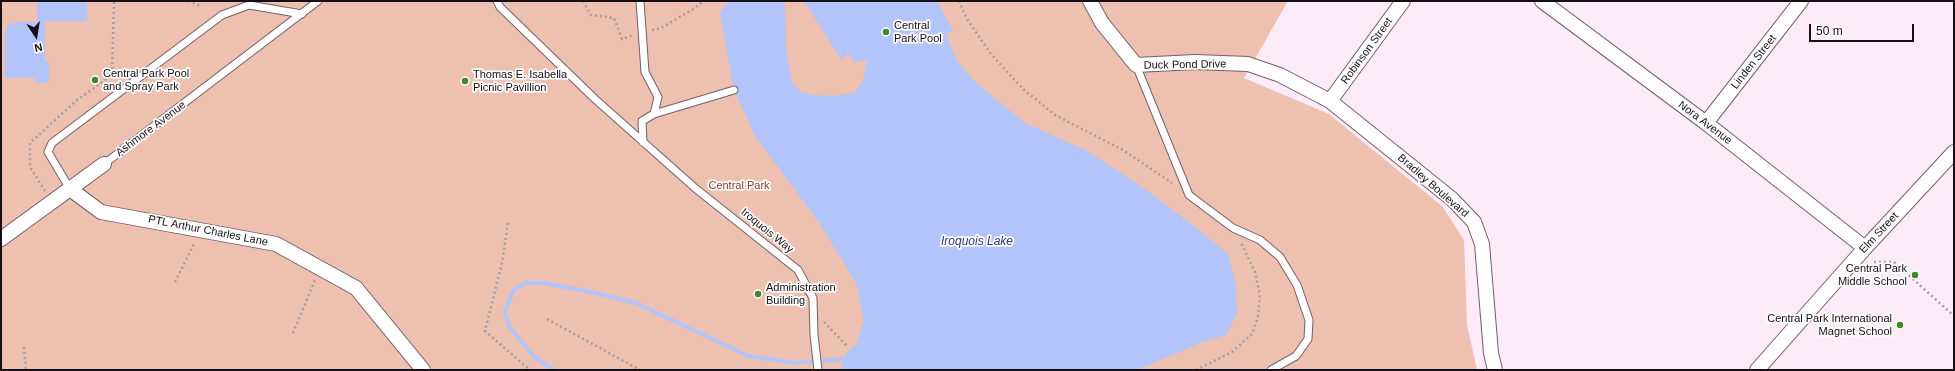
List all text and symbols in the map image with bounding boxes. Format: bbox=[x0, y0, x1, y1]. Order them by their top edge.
street label: Robinson Street bbox=[1338, 15, 1396, 87]
north arrow bbox=[16, 16, 56, 56]
scale bar bbox=[1811, 16, 1916, 42]
place label: Central Park Pool bbox=[894, 19, 942, 45]
text: 50 m bbox=[1816, 24, 1843, 38]
marker: Central Park Pool bbox=[881, 27, 891, 37]
street label: Linden Street bbox=[1729, 32, 1779, 92]
text: N bbox=[33, 41, 44, 54]
street label: Duck Pond Drive bbox=[1144, 58, 1226, 72]
place label: Central Park Pool and Spray Park bbox=[103, 67, 189, 93]
place label: Thomas E. Isabella Picnic Pavillion bbox=[473, 68, 567, 94]
marker: Central Park Pool and Spray Park bbox=[90, 75, 100, 85]
marker: Thomas E. Isabella Picnic Pavillion bbox=[460, 76, 470, 86]
street label: Ashmore Avenue bbox=[113, 98, 189, 160]
street label: Nora Avenue bbox=[1675, 98, 1735, 148]
street label: Bradley Boulevard bbox=[1395, 152, 1471, 220]
park label: Central Park bbox=[708, 179, 770, 193]
street label: Iroquois Way bbox=[738, 206, 796, 256]
street label: Elm Street bbox=[1857, 210, 1901, 256]
street label: PTL Arthur Charles Lane bbox=[147, 213, 269, 249]
water label: Iroquois Lake bbox=[941, 235, 1013, 249]
place label: Central Park Middle School bbox=[1838, 262, 1907, 288]
marker: Central Park Middle School bbox=[1910, 270, 1920, 280]
place label: Administration Building bbox=[766, 281, 836, 307]
marker: Administration Building bbox=[753, 289, 763, 299]
place label: Central Park International Magnet School bbox=[1767, 312, 1892, 338]
marker: Central Park International Magnet School bbox=[1895, 320, 1905, 330]

